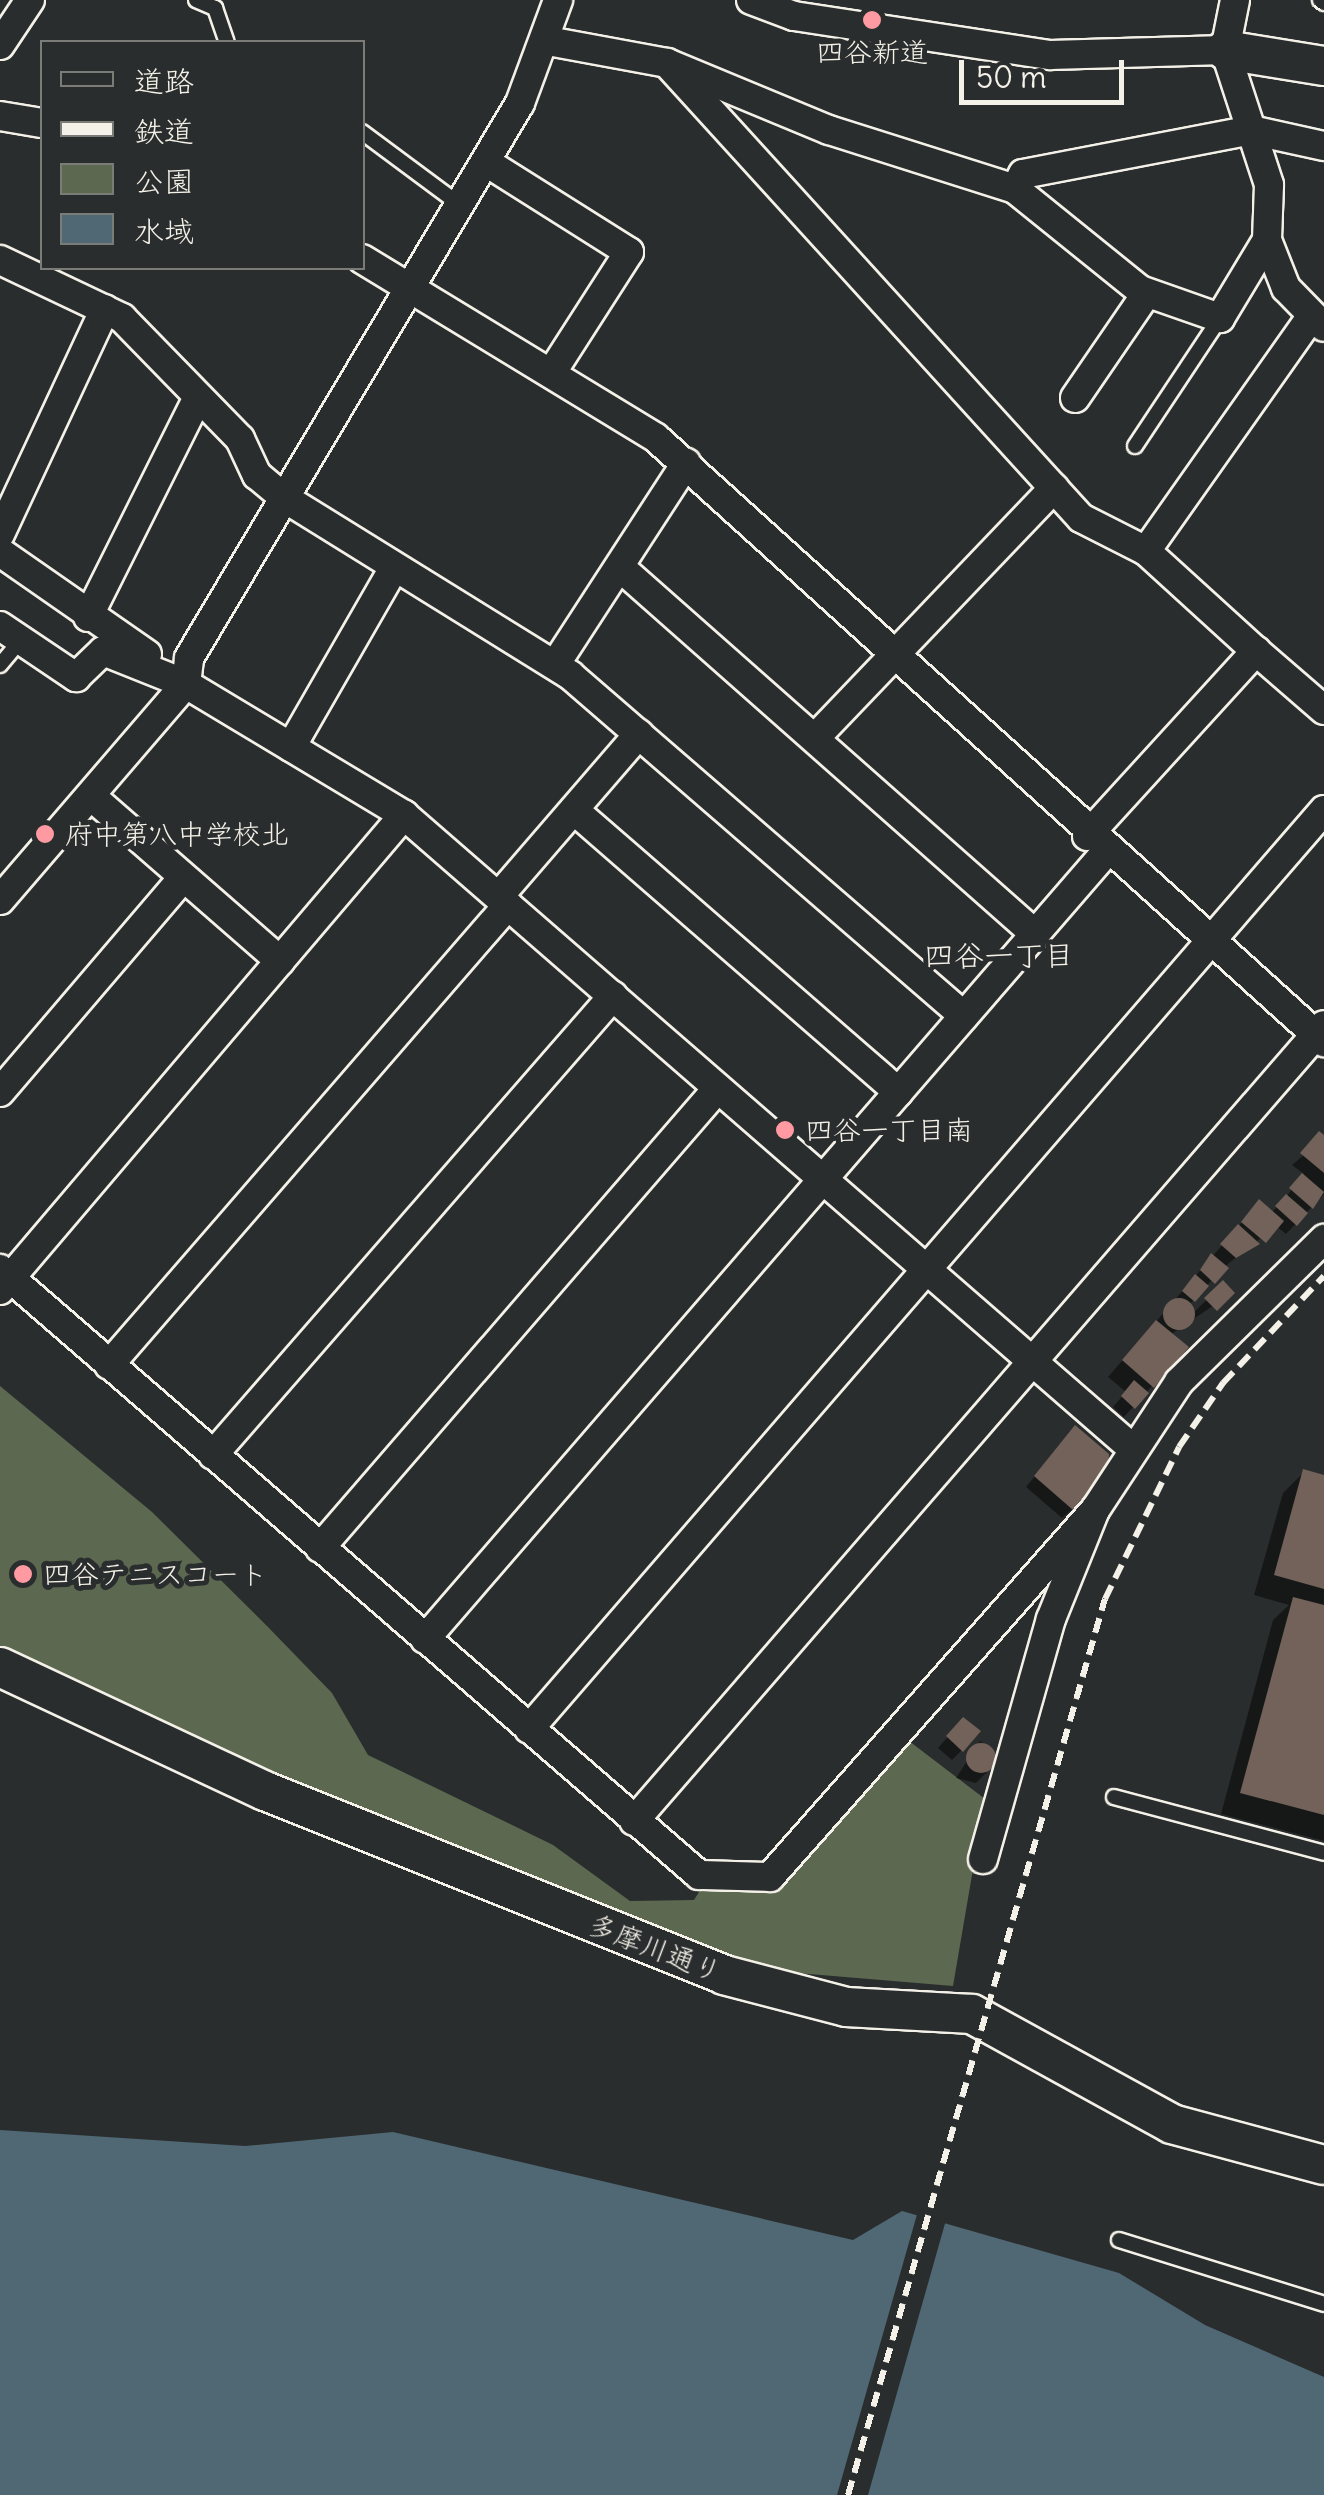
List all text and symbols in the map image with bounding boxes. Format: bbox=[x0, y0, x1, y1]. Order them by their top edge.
marker: 四谷新道 bbox=[861, 9, 883, 31]
place label: 四谷新道 bbox=[816, 35, 928, 69]
legend bbox=[40, 40, 365, 270]
scale bar bbox=[964, 40, 1129, 102]
text: 50 m bbox=[976, 58, 1046, 96]
text: 道路 bbox=[134, 62, 194, 100]
text: 鉄道 bbox=[134, 112, 194, 150]
text: 公園 bbox=[134, 162, 194, 200]
text: 水域 bbox=[134, 212, 194, 250]
place label: 府中第八中学校北 bbox=[65, 817, 289, 851]
marker: 府中第八中学校北 bbox=[34, 823, 56, 845]
district label: 四谷一丁目 bbox=[924, 937, 1074, 973]
place label: 四谷一丁目南 bbox=[805, 1113, 973, 1147]
marker: 四谷一丁目南 bbox=[774, 1119, 796, 1141]
place label: 四谷テニスコート bbox=[43, 1557, 267, 1591]
marker: 四谷テニスコート bbox=[12, 1563, 34, 1585]
street label: 多摩川通り bbox=[584, 1907, 726, 1989]

